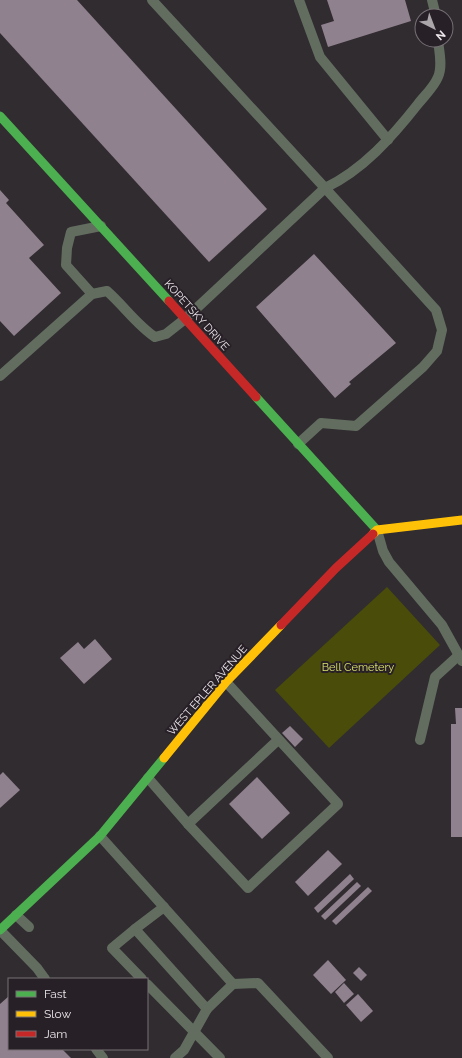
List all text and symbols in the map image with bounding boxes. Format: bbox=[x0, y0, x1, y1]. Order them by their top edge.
north arrow bbox=[414, 8, 454, 48]
text: N bbox=[433, 27, 448, 43]
street label: KOPETSKY DRIVE bbox=[162, 277, 232, 353]
street label: WEST EPLER AVENUE bbox=[165, 643, 250, 738]
park label: Bell Cemetery bbox=[322, 661, 394, 674]
legend bbox=[8, 978, 148, 1050]
text: Fast bbox=[44, 987, 67, 1001]
text: Slow bbox=[44, 1007, 71, 1021]
text: Jam bbox=[44, 1027, 67, 1041]

